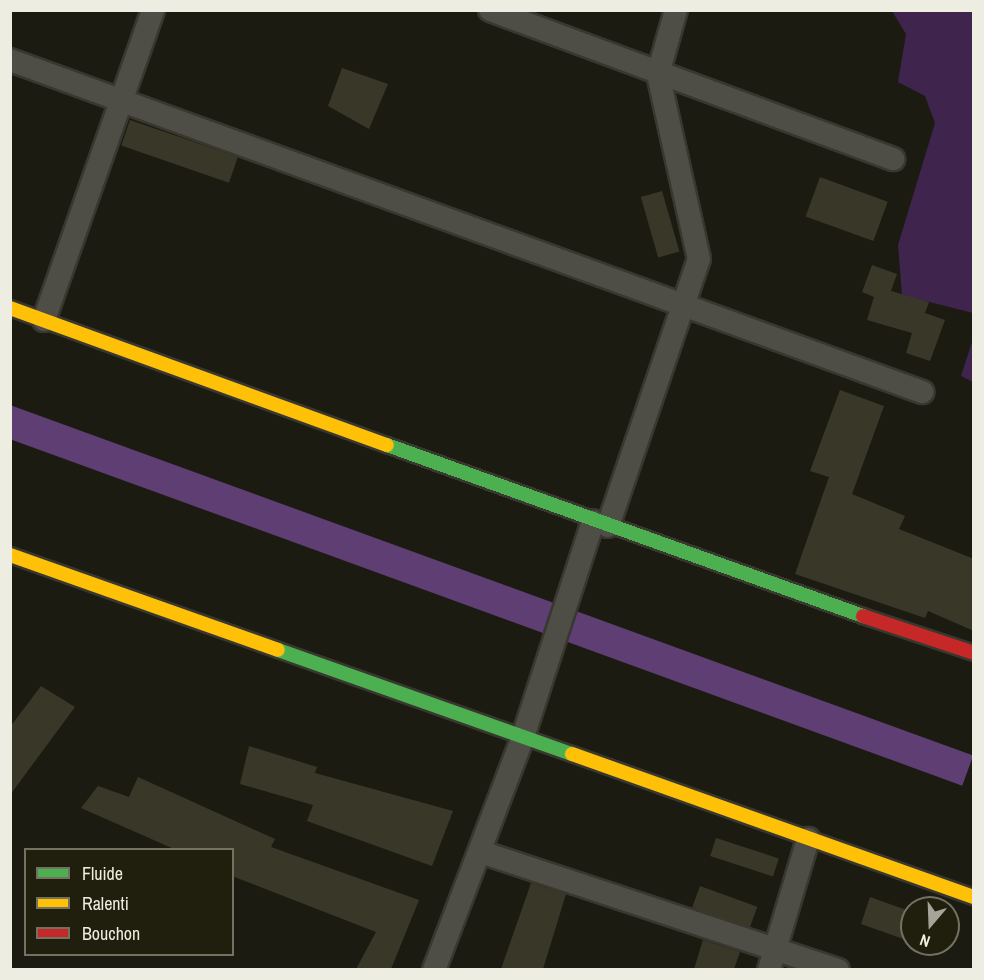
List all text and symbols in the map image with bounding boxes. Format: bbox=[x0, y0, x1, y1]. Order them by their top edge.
legend bbox=[24, 848, 234, 956]
text: Fluide bbox=[82, 861, 123, 886]
text: Ralenti bbox=[82, 891, 129, 916]
north arrow bbox=[900, 896, 960, 956]
text: Bouchon bbox=[82, 921, 140, 946]
text: N bbox=[917, 929, 933, 953]

